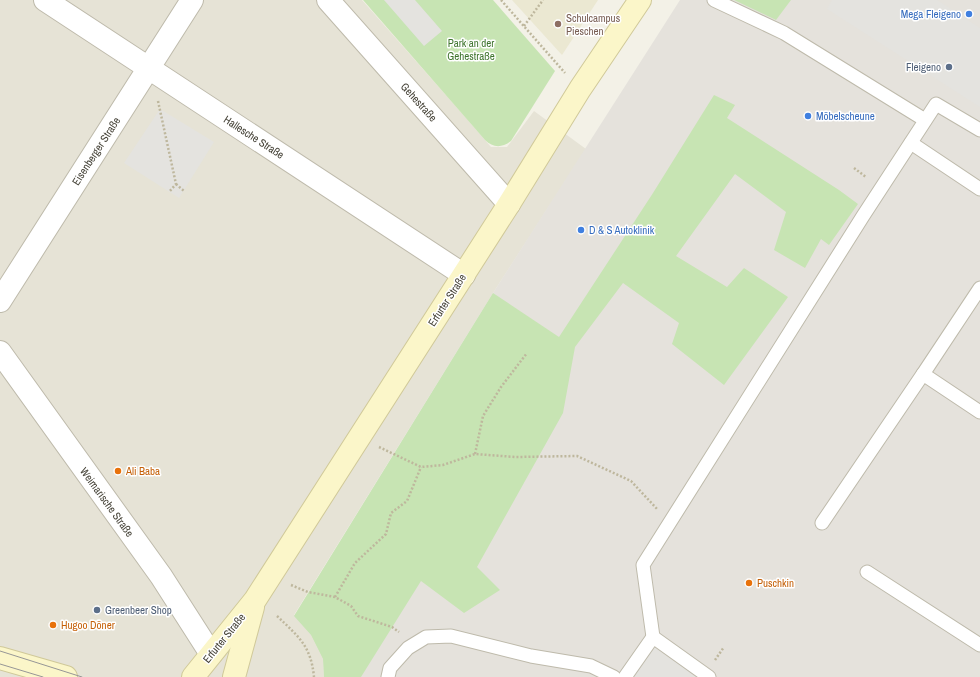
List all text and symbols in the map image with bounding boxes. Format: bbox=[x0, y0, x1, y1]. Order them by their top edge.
place label: Mega Fleigeno bbox=[901, 7, 961, 21]
marker: Mega Fleigeno bbox=[964, 9, 974, 19]
place label: Schulcampus Pieschen bbox=[566, 11, 621, 38]
marker: Schulcampus Pieschen bbox=[553, 19, 563, 29]
park label: Park an der Gehestraße bbox=[447, 36, 495, 63]
place label: Fleigeno bbox=[906, 60, 941, 74]
marker: Fleigeno bbox=[944, 62, 954, 72]
street label: Gehestraße bbox=[398, 80, 440, 124]
place label: Möbelscheune bbox=[816, 109, 875, 123]
marker: Möbelscheune bbox=[803, 111, 813, 121]
street label: Hallesche Straße bbox=[221, 112, 287, 162]
street label: Eisenberger Straße bbox=[69, 114, 123, 188]
place label: D & S Autoklinik bbox=[589, 223, 655, 237]
marker: D & S Autoklinik bbox=[576, 225, 586, 235]
street label: Erfurter Straße bbox=[425, 271, 469, 329]
street label: Weimarische Straße bbox=[77, 464, 137, 540]
place label: Ali Baba bbox=[125, 464, 160, 478]
marker: Ali Baba bbox=[113, 466, 123, 476]
place label: Puschkin bbox=[757, 576, 794, 590]
marker: Puschkin bbox=[744, 578, 754, 588]
place label: Greenbeer Shop bbox=[105, 603, 172, 617]
marker: Greenbeer Shop bbox=[92, 605, 102, 615]
street label: Erfurter Straße bbox=[200, 610, 248, 666]
place label: Hugoo Döner bbox=[61, 618, 115, 632]
marker: Hugoo Döner bbox=[48, 620, 58, 630]

